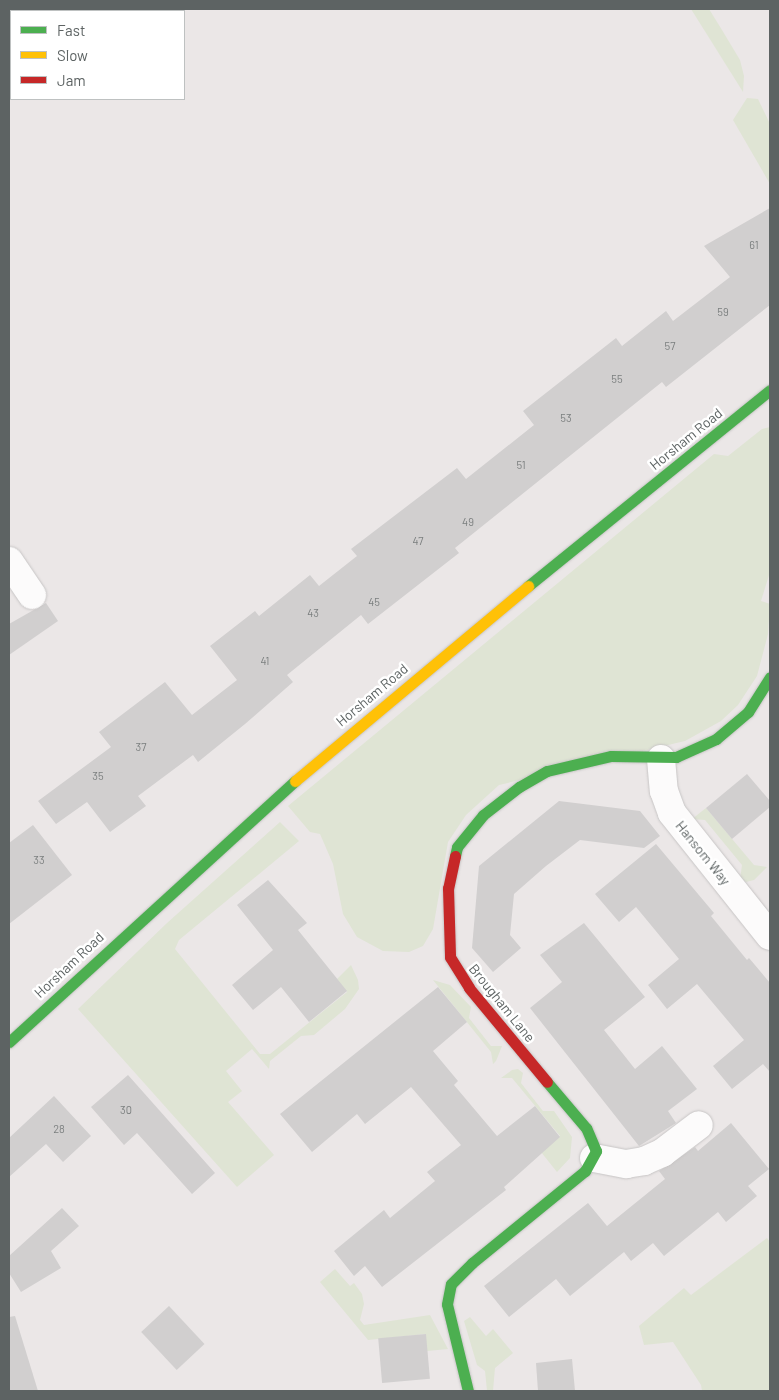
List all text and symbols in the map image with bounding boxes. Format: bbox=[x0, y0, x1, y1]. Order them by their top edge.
legend bbox=[10, 10, 185, 100]
text: Fast bbox=[57, 21, 85, 39]
text: Slow bbox=[57, 46, 88, 64]
text: Jam bbox=[57, 71, 86, 89]
house number: 61 bbox=[749, 238, 759, 252]
house number: 59 bbox=[717, 305, 729, 319]
house number: 57 bbox=[665, 339, 675, 353]
house number: 55 bbox=[611, 372, 623, 386]
street label: Horsham Road bbox=[646, 405, 726, 473]
house number: 53 bbox=[560, 411, 572, 425]
house number: 51 bbox=[516, 458, 526, 472]
house number: 49 bbox=[462, 515, 474, 529]
house number: 47 bbox=[413, 534, 423, 548]
house number: 45 bbox=[368, 595, 380, 609]
house number: 43 bbox=[307, 606, 319, 620]
house number: 41 bbox=[261, 654, 269, 668]
street label: Horsham Road bbox=[333, 660, 411, 730]
house number: 37 bbox=[136, 740, 146, 754]
house number: 35 bbox=[92, 769, 104, 783]
street label: Hansom Way bbox=[672, 818, 734, 888]
house number: 33 bbox=[33, 853, 45, 867]
street label: Horsham Road bbox=[31, 929, 107, 1001]
street label: Brougham Lane bbox=[465, 961, 539, 1045]
house number: 30 bbox=[120, 1103, 132, 1117]
house number: 28 bbox=[53, 1122, 65, 1136]

